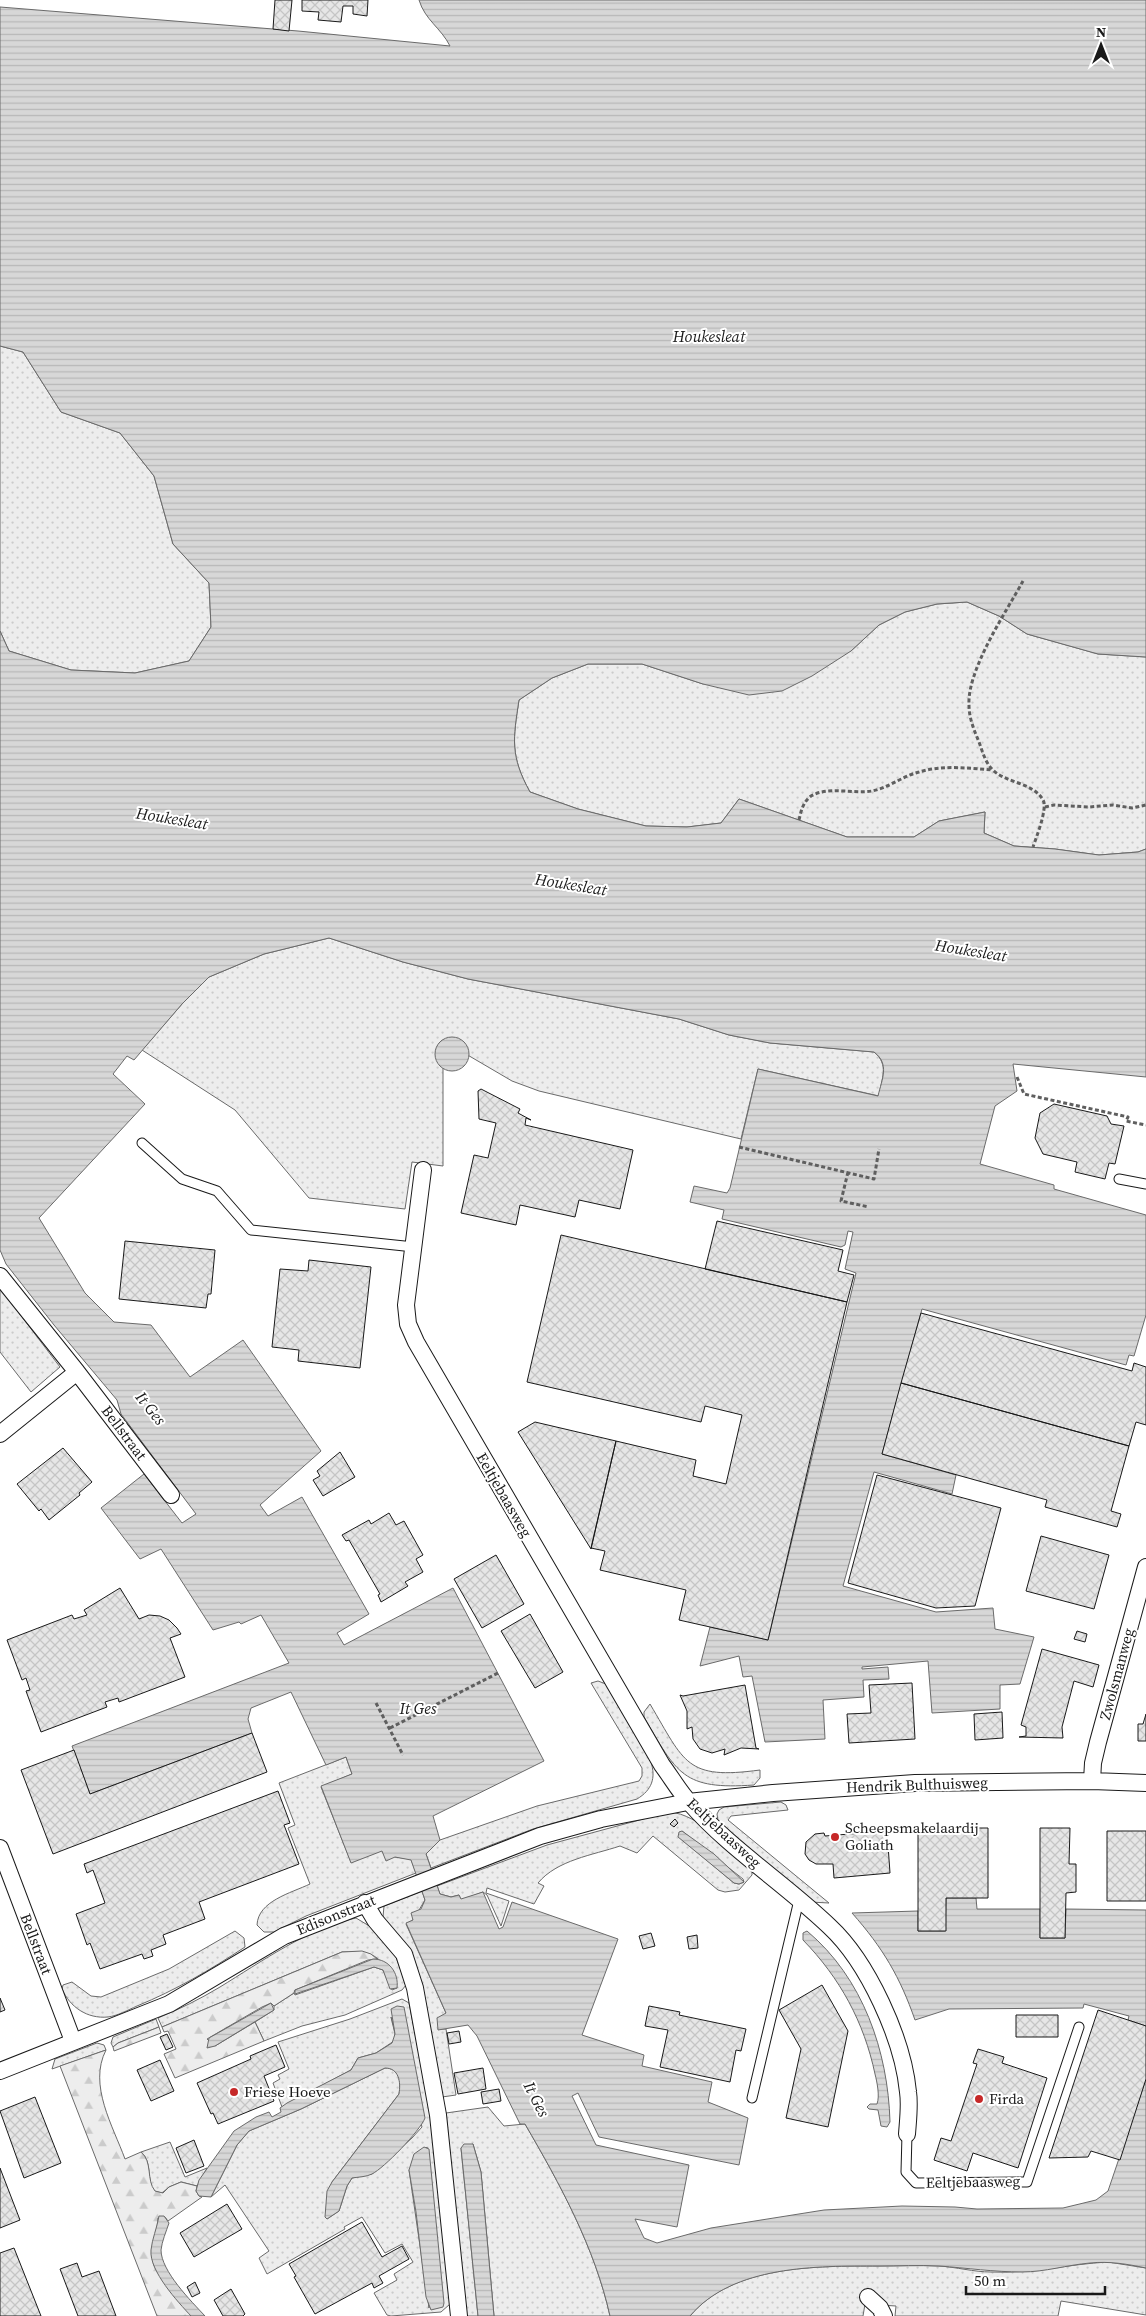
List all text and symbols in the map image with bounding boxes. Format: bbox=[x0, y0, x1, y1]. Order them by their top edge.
north arrow bbox=[1076, 20, 1126, 70]
text: N bbox=[1096, 22, 1106, 42]
water label: Houkesleat bbox=[672, 325, 746, 347]
water label: Houkesleat bbox=[134, 801, 210, 835]
water label: Houkesleat bbox=[533, 867, 609, 901]
water label: Houkesleat bbox=[933, 933, 1009, 967]
water label: It Ges bbox=[130, 1386, 171, 1430]
street label: Bellstraat bbox=[97, 1401, 152, 1465]
street label: Eeltjebaasweg bbox=[472, 1449, 537, 1541]
street label: Zwolsmanweg bbox=[1094, 1625, 1139, 1722]
water label: It Ges bbox=[398, 1697, 437, 1719]
street label: Hendrik Bulthuisweg bbox=[846, 1772, 988, 1797]
street label: Eeltjebaasweg bbox=[683, 1793, 766, 1873]
place label: Scheepsmakelaardij Goliath bbox=[845, 1817, 979, 1855]
marker: Scheepsmakelaardij Goliath bbox=[829, 1831, 841, 1843]
street label: Edisonstraat bbox=[293, 1889, 379, 1940]
street label: Bellstraat bbox=[15, 1910, 58, 1977]
water label: It Ges bbox=[518, 2077, 555, 2121]
place label: Friese Hoeve bbox=[244, 2081, 331, 2102]
marker: Friese Hoeve bbox=[228, 2086, 240, 2098]
place label: Firda bbox=[989, 2088, 1025, 2109]
marker: Firda bbox=[973, 2093, 985, 2105]
street label: Eeltjebaasweg bbox=[926, 2170, 1021, 2193]
scale bar bbox=[966, 2264, 1105, 2296]
text: 50 m bbox=[974, 2270, 1006, 2291]

